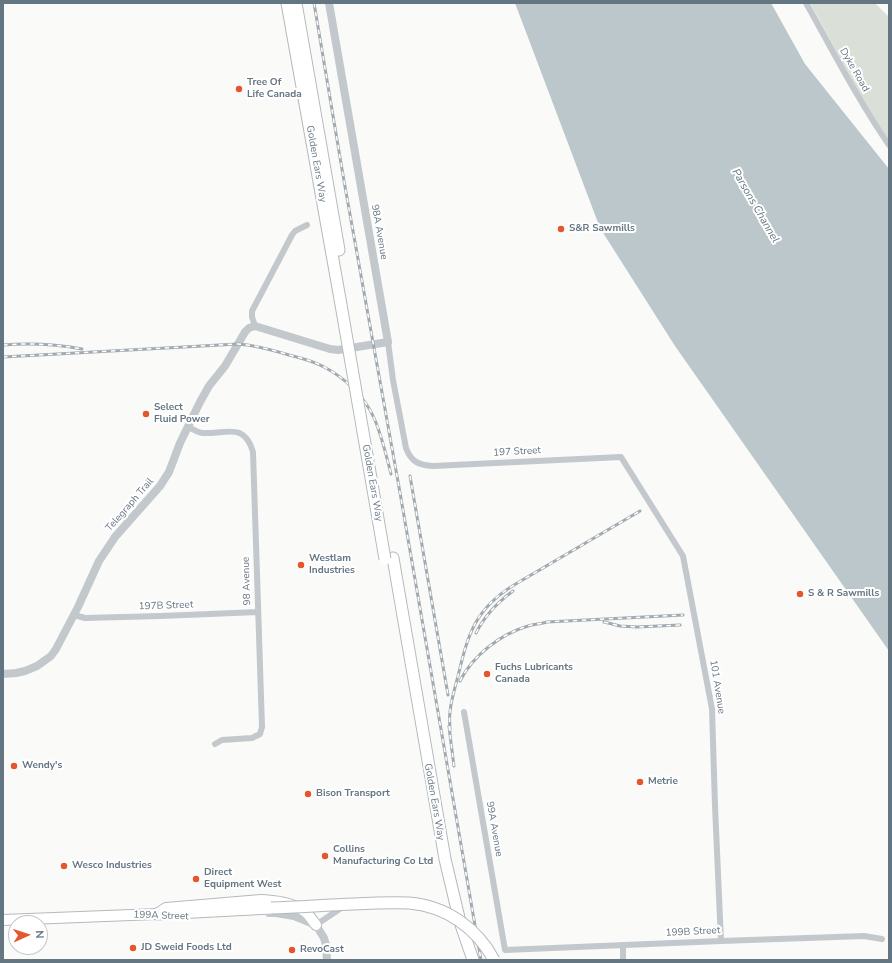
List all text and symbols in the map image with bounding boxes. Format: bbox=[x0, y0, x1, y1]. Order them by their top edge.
street label: Dyke Road bbox=[837, 46, 871, 94]
place label: Tree Of Life Canada bbox=[247, 77, 302, 100]
marker: Tree Of Life Canada bbox=[234, 84, 244, 94]
street label: Golden Ears Way bbox=[303, 125, 329, 203]
water label: Parsons Channel bbox=[728, 167, 782, 245]
street label: 98A Avenue bbox=[368, 203, 390, 261]
place label: S&R Sawmills bbox=[569, 223, 635, 235]
marker: S&R Sawmills bbox=[556, 224, 566, 234]
place label: Select Fluid Power bbox=[154, 402, 210, 426]
marker: Select Fluid Power bbox=[141, 409, 151, 419]
street label: Golden Ears Way bbox=[359, 444, 385, 522]
street label: 197 Street bbox=[493, 445, 541, 459]
street label: Telegraph Trail bbox=[104, 476, 156, 534]
place label: Westlam Industries bbox=[309, 553, 355, 576]
street label: 98 Avenue bbox=[240, 557, 254, 605]
marker: Westlam Industries bbox=[296, 560, 306, 570]
place label: S & R Sawmills bbox=[808, 588, 879, 600]
marker: S & R Sawmills bbox=[795, 589, 805, 599]
street label: 197B Street bbox=[139, 599, 193, 613]
street label: 101 Avenue bbox=[707, 659, 727, 715]
place label: Fuchs Lubricants Canada bbox=[495, 662, 573, 686]
marker: Fuchs Lubricants Canada bbox=[482, 669, 492, 679]
place label: Wendy's bbox=[22, 760, 62, 772]
marker: Wendy's bbox=[9, 761, 19, 771]
street label: Golden Ears Way bbox=[421, 763, 447, 841]
place label: Metrie bbox=[648, 776, 678, 788]
marker: Metrie bbox=[635, 777, 645, 787]
place label: Bison Transport bbox=[316, 788, 390, 800]
marker: Bison Transport bbox=[303, 789, 313, 799]
street label: 99A Avenue bbox=[483, 800, 505, 858]
place label: Collins Manufacturing Co Ltd bbox=[333, 844, 433, 868]
marker: Collins Manufacturing Co Ltd bbox=[320, 851, 330, 861]
place label: Wesco Industries bbox=[72, 860, 152, 872]
marker: Wesco Industries bbox=[59, 861, 69, 871]
place label: Direct Equipment West bbox=[204, 867, 281, 890]
marker: Direct Equipment West bbox=[191, 874, 201, 884]
street label: 199A Street bbox=[133, 909, 189, 923]
north arrow bbox=[8, 915, 48, 955]
street label: 199B Street bbox=[665, 925, 721, 939]
text: N bbox=[32, 930, 47, 939]
place label: JD Sweid Foods Ltd bbox=[141, 942, 232, 954]
marker: JD Sweid Foods Ltd bbox=[128, 943, 138, 953]
place label: RevoCast bbox=[300, 944, 344, 956]
marker: RevoCast bbox=[287, 945, 297, 955]

